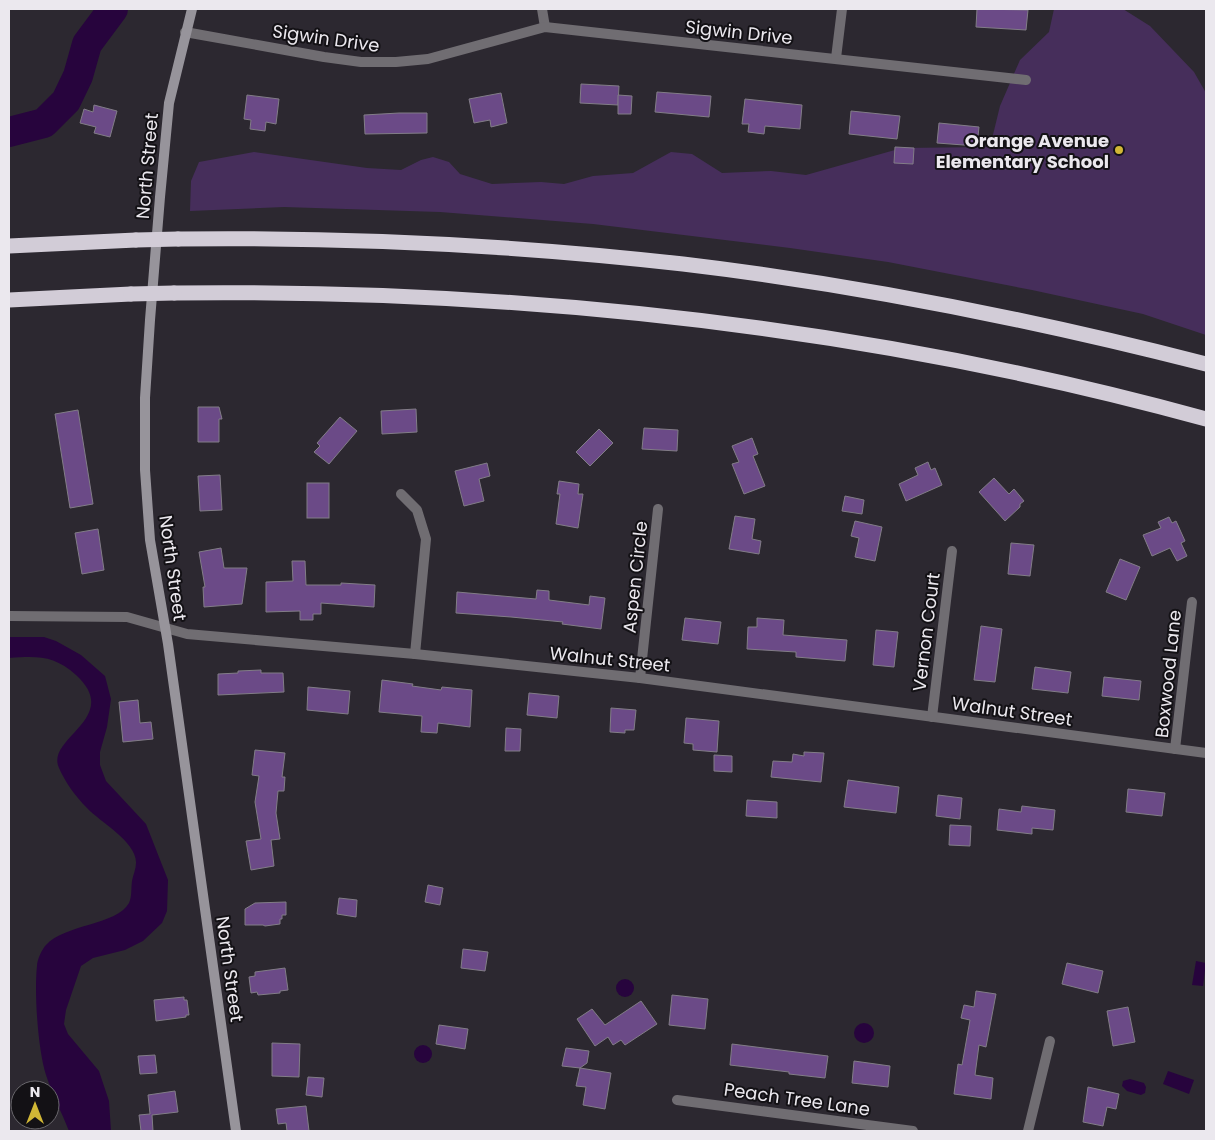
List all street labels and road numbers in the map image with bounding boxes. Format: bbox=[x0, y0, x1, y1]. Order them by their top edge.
street label: Sigwin Drive bbox=[684, 14, 794, 50]
street label: Sigwin Drive bbox=[271, 18, 381, 58]
street label: North Street bbox=[130, 112, 164, 220]
street label: North Street bbox=[153, 514, 193, 622]
street label: Aspen Circle bbox=[617, 520, 653, 634]
street label: Vernon Court bbox=[906, 571, 946, 693]
street label: Boxwood Lane bbox=[1149, 609, 1187, 739]
street label: Walnut Street bbox=[548, 640, 672, 678]
street label: Walnut Street bbox=[950, 690, 1074, 732]
street label: North Street bbox=[210, 915, 250, 1023]
street label: Peach Tree Lane bbox=[722, 1076, 872, 1122]

